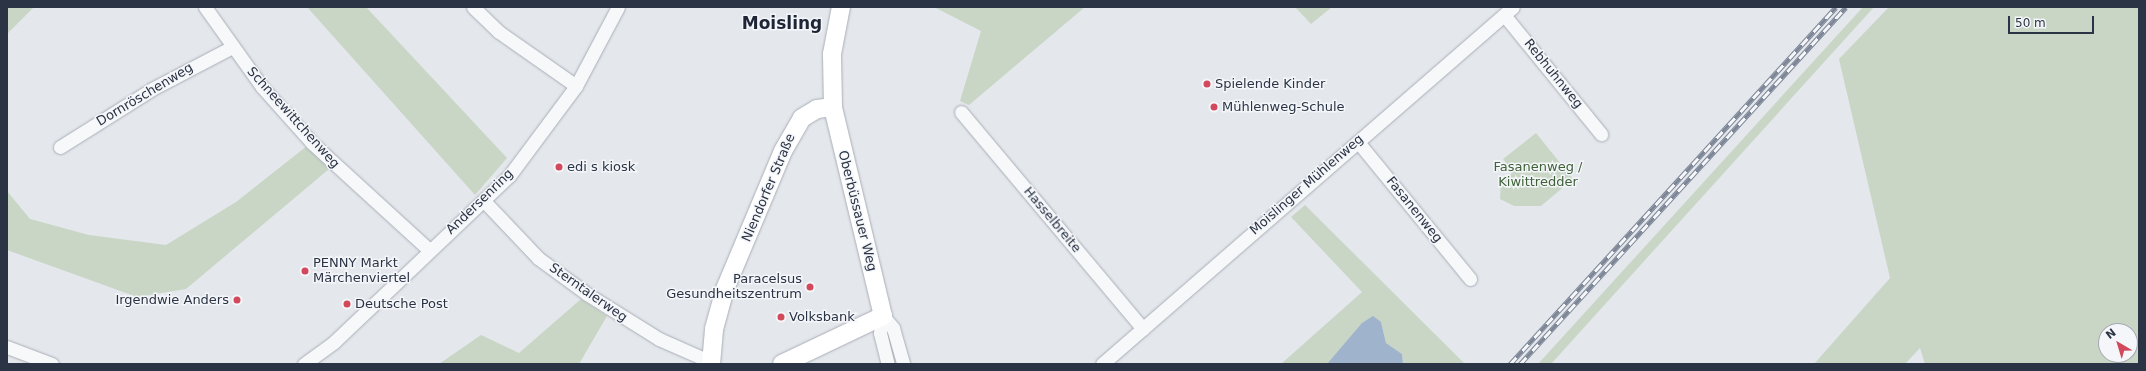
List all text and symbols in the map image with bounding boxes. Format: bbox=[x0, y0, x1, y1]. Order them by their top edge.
scale bar bbox=[2010, 8, 2096, 34]
district label: Moisling bbox=[742, 14, 822, 34]
text: 50 m bbox=[2015, 16, 2046, 30]
street label: Rebhuhnweg bbox=[1520, 36, 1586, 112]
street label: Dornröschenweg bbox=[94, 60, 196, 130]
street label: Schneewittchenweg bbox=[243, 64, 343, 172]
place label: Spielende Kinder bbox=[1215, 76, 1325, 92]
marker: Spielende Kinder bbox=[1202, 79, 1212, 89]
place label: Mühlenweg-Schule bbox=[1222, 99, 1345, 115]
marker: Mühlenweg-Schule bbox=[1209, 102, 1219, 112]
street label: Moislinger Mühlenweg bbox=[1247, 131, 1367, 239]
street label: Niendorfer Straße bbox=[739, 132, 799, 244]
street label: Oberbüssauer Weg bbox=[834, 149, 880, 273]
place label: edi s kiosk bbox=[567, 159, 635, 175]
park label: Fasanenweg / Kiwittredder bbox=[1494, 160, 1582, 191]
marker: edi s kiosk bbox=[554, 162, 564, 172]
street label: Andersenring bbox=[443, 166, 517, 238]
street label: Fasanenweg bbox=[1383, 174, 1445, 246]
street label: Hasselbreite bbox=[1020, 184, 1084, 256]
place label: PENNY Markt Märchenviertel bbox=[313, 256, 410, 287]
street label: Sterntalerweg bbox=[546, 260, 630, 326]
marker: PENNY Markt Märchenviertel bbox=[300, 266, 310, 276]
place label: Paracelsus Gesundheitszentrum bbox=[666, 272, 802, 303]
marker: Paracelsus Gesundheitszentrum bbox=[805, 282, 815, 292]
place label: Irgendwie Anders bbox=[115, 292, 229, 308]
marker: Irgendwie Anders bbox=[232, 295, 242, 305]
place label: Deutsche Post bbox=[355, 296, 448, 312]
marker: Deutsche Post bbox=[342, 299, 352, 309]
place label: Volksbank bbox=[789, 309, 855, 325]
marker: Volksbank bbox=[776, 312, 786, 322]
north arrow bbox=[2098, 323, 2138, 363]
text: N bbox=[2103, 326, 2119, 342]

